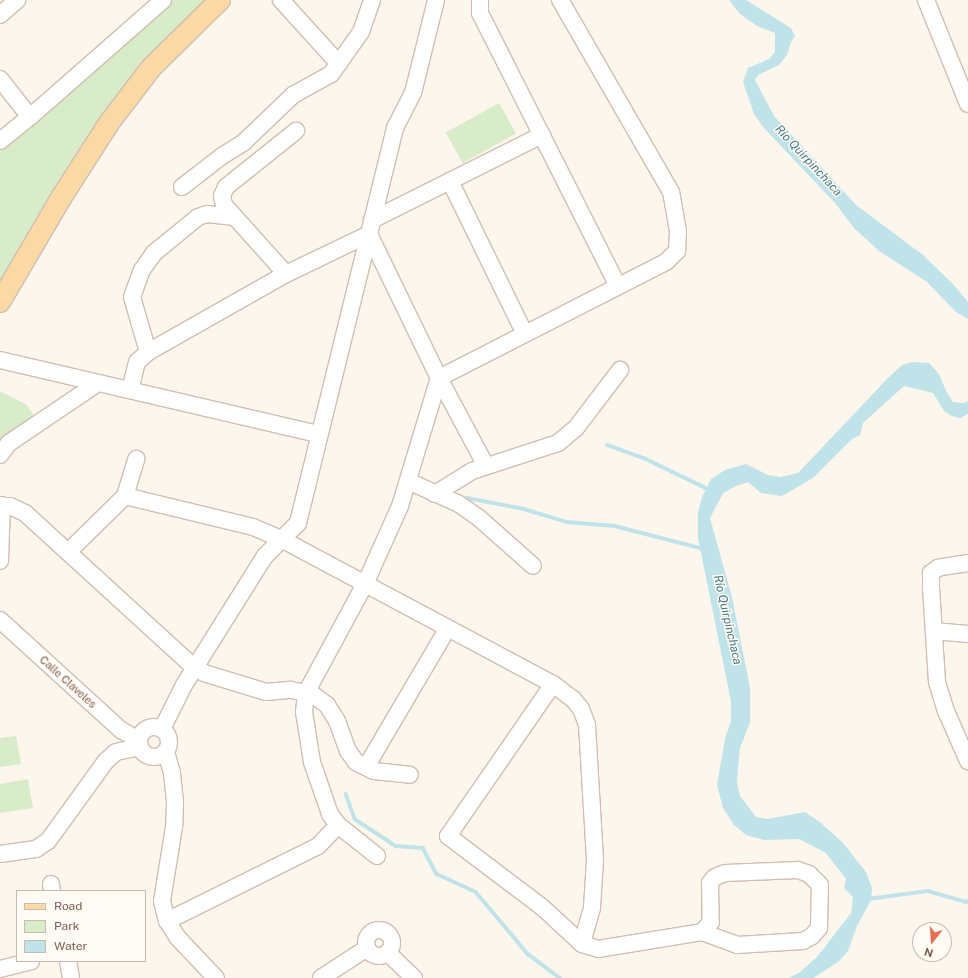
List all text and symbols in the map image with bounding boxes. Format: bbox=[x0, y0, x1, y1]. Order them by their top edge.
water label: Río Quirpinchaca bbox=[771, 123, 845, 199]
water label: Río Quirpinchaca bbox=[710, 574, 744, 666]
street label: Calle Claveles bbox=[37, 653, 99, 711]
legend bbox=[16, 890, 146, 962]
text: Road bbox=[54, 899, 82, 913]
text: Park bbox=[54, 919, 80, 933]
north arrow bbox=[912, 922, 952, 962]
text: Water bbox=[54, 939, 87, 953]
text: N bbox=[923, 946, 935, 960]

